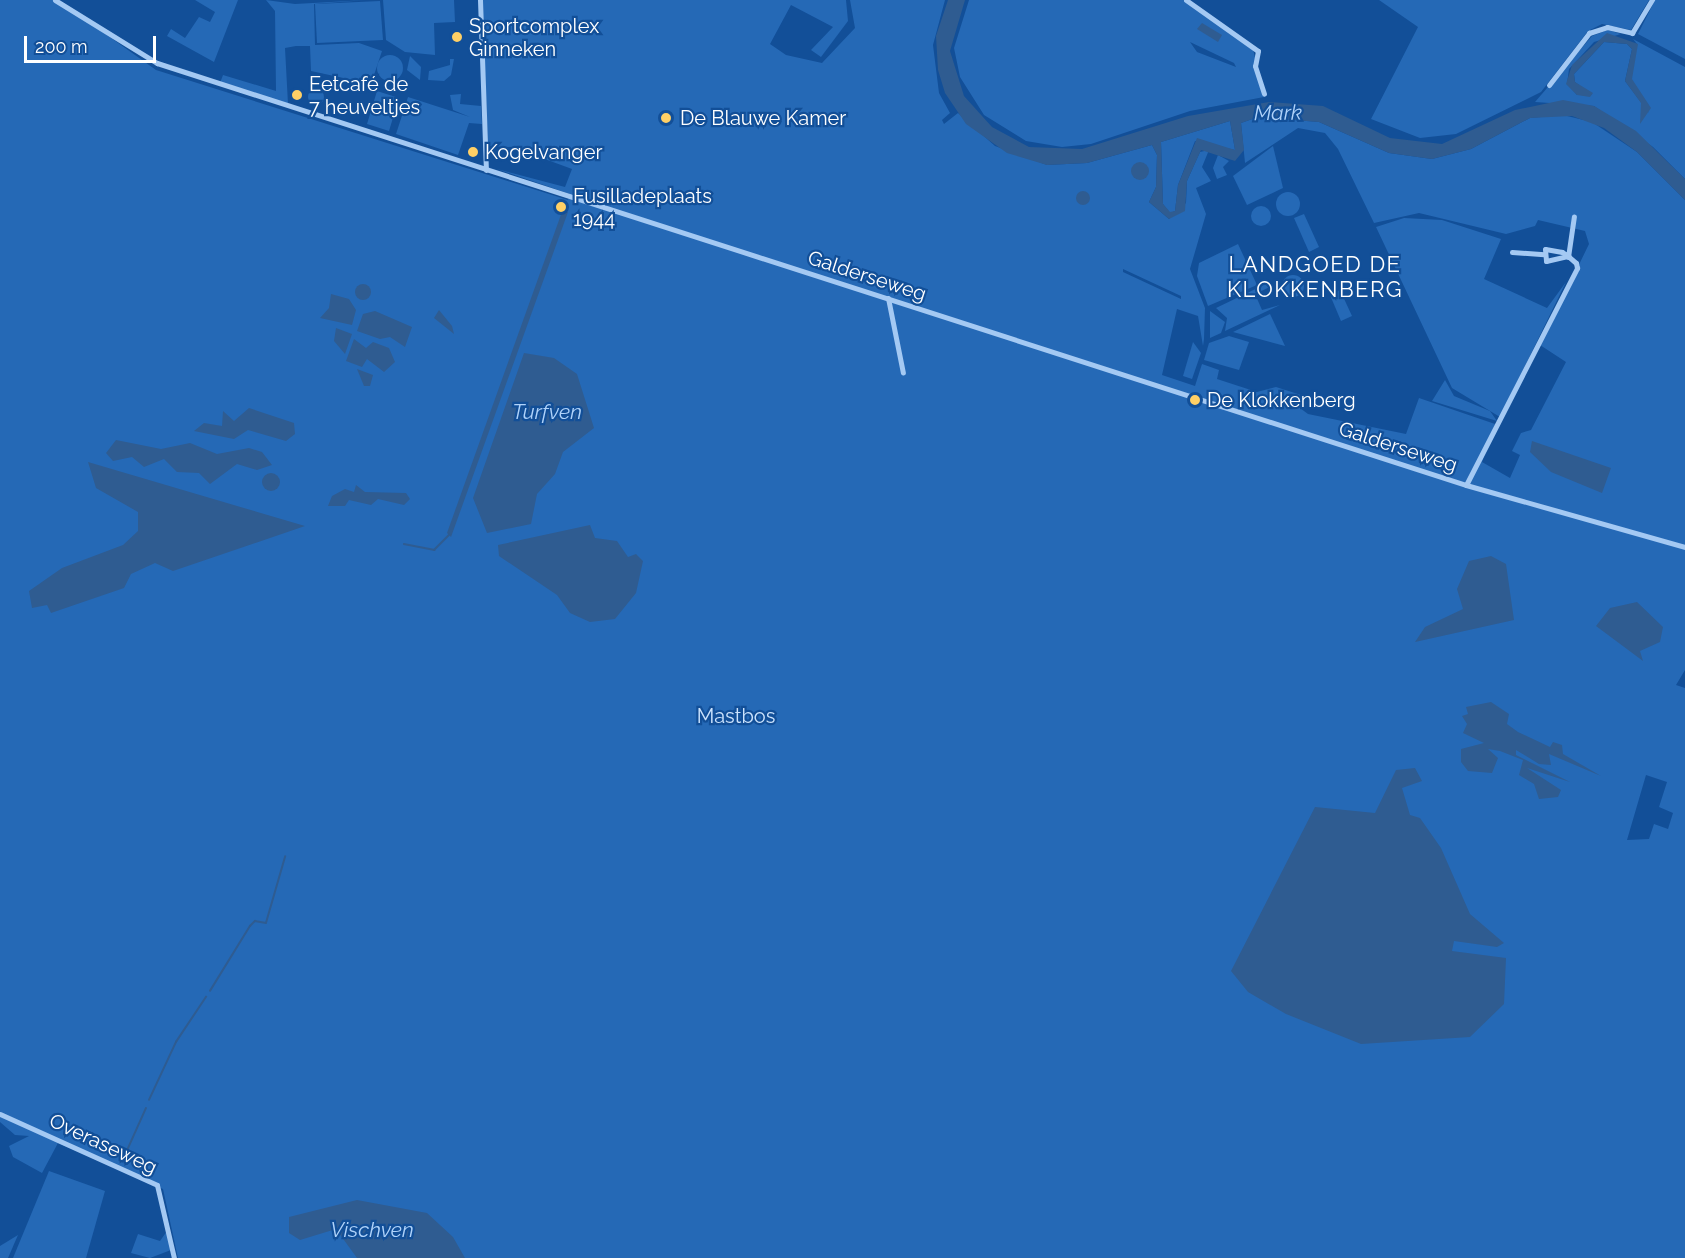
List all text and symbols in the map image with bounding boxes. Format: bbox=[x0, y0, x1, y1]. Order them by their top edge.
place label: Sportcomplex Ginneken bbox=[469, 14, 599, 61]
scale bar bbox=[27, 24, 159, 62]
marker: Sportcomplex Ginneken bbox=[450, 30, 464, 44]
text: 200 m bbox=[35, 36, 88, 57]
place label: Eetcafé de 7 heuveltjes bbox=[309, 72, 420, 119]
marker: Eetcafé de 7 heuveltjes bbox=[290, 88, 304, 102]
water label: Mark bbox=[1254, 100, 1302, 126]
place label: De Blauwe Kamer bbox=[680, 106, 846, 130]
marker: De Blauwe Kamer bbox=[657, 109, 675, 127]
place label: Kogelvanger bbox=[485, 140, 602, 164]
marker: Kogelvanger bbox=[466, 145, 480, 159]
place label: Fusilladeplaats 1944 bbox=[573, 184, 712, 231]
marker: Fusilladeplaats 1944 bbox=[554, 200, 568, 214]
street label: Galderseweg bbox=[805, 246, 929, 306]
district label: LANDGOED DE KLOKKENBERG bbox=[1227, 251, 1403, 302]
place label: De Klokkenberg bbox=[1207, 388, 1356, 412]
marker: De Klokkenberg bbox=[1188, 393, 1202, 407]
water label: Turfven bbox=[512, 399, 582, 425]
street label: Galderseweg bbox=[1336, 417, 1460, 477]
park label: Mastbos bbox=[697, 704, 775, 728]
street label: Overaseweg bbox=[45, 1109, 161, 1179]
water label: Vischven bbox=[330, 1217, 414, 1243]

